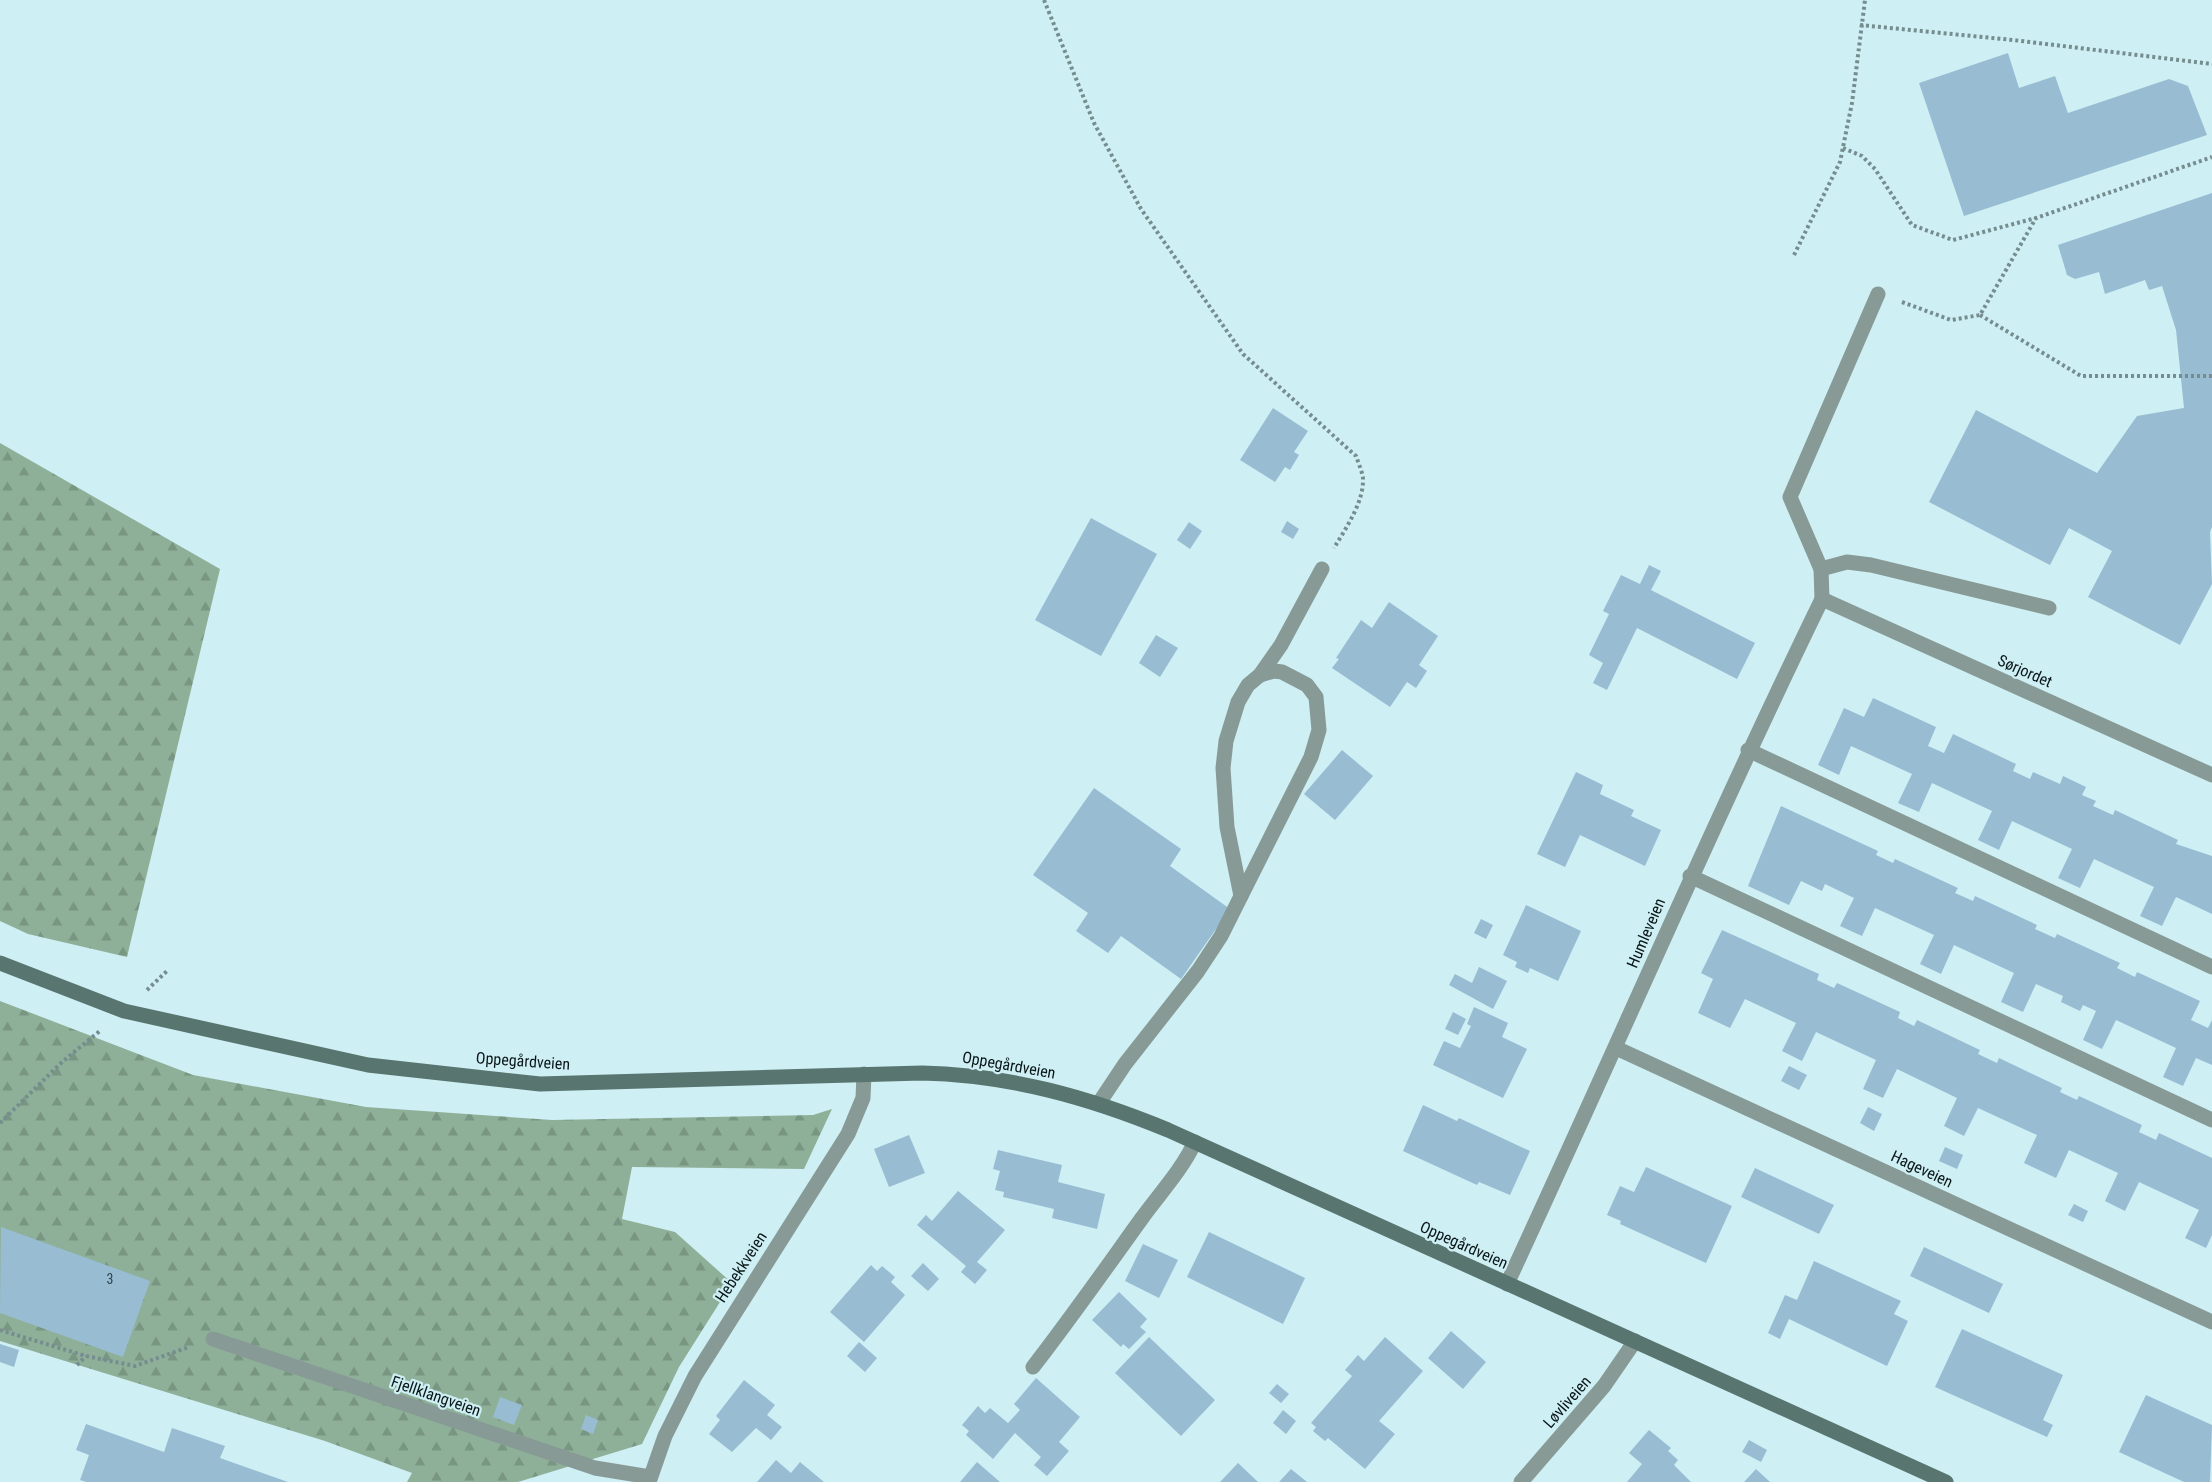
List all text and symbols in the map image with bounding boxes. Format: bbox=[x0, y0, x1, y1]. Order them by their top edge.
street label: Sørjordet bbox=[1995, 651, 2055, 692]
street label: Humleveien bbox=[1623, 895, 1669, 971]
street label: Oppegårdveien bbox=[961, 1047, 1057, 1083]
street label: Oppegårdveien bbox=[475, 1048, 571, 1074]
street label: Hageveien bbox=[1888, 1146, 1956, 1192]
street label: Oppegårdveien bbox=[1417, 1217, 1511, 1273]
street label: Hebekkveien bbox=[711, 1228, 771, 1306]
house number: 3 bbox=[107, 1271, 113, 1287]
street label: Fjellklangveien bbox=[389, 1372, 483, 1420]
street label: Løvliveien bbox=[1539, 1372, 1595, 1432]

